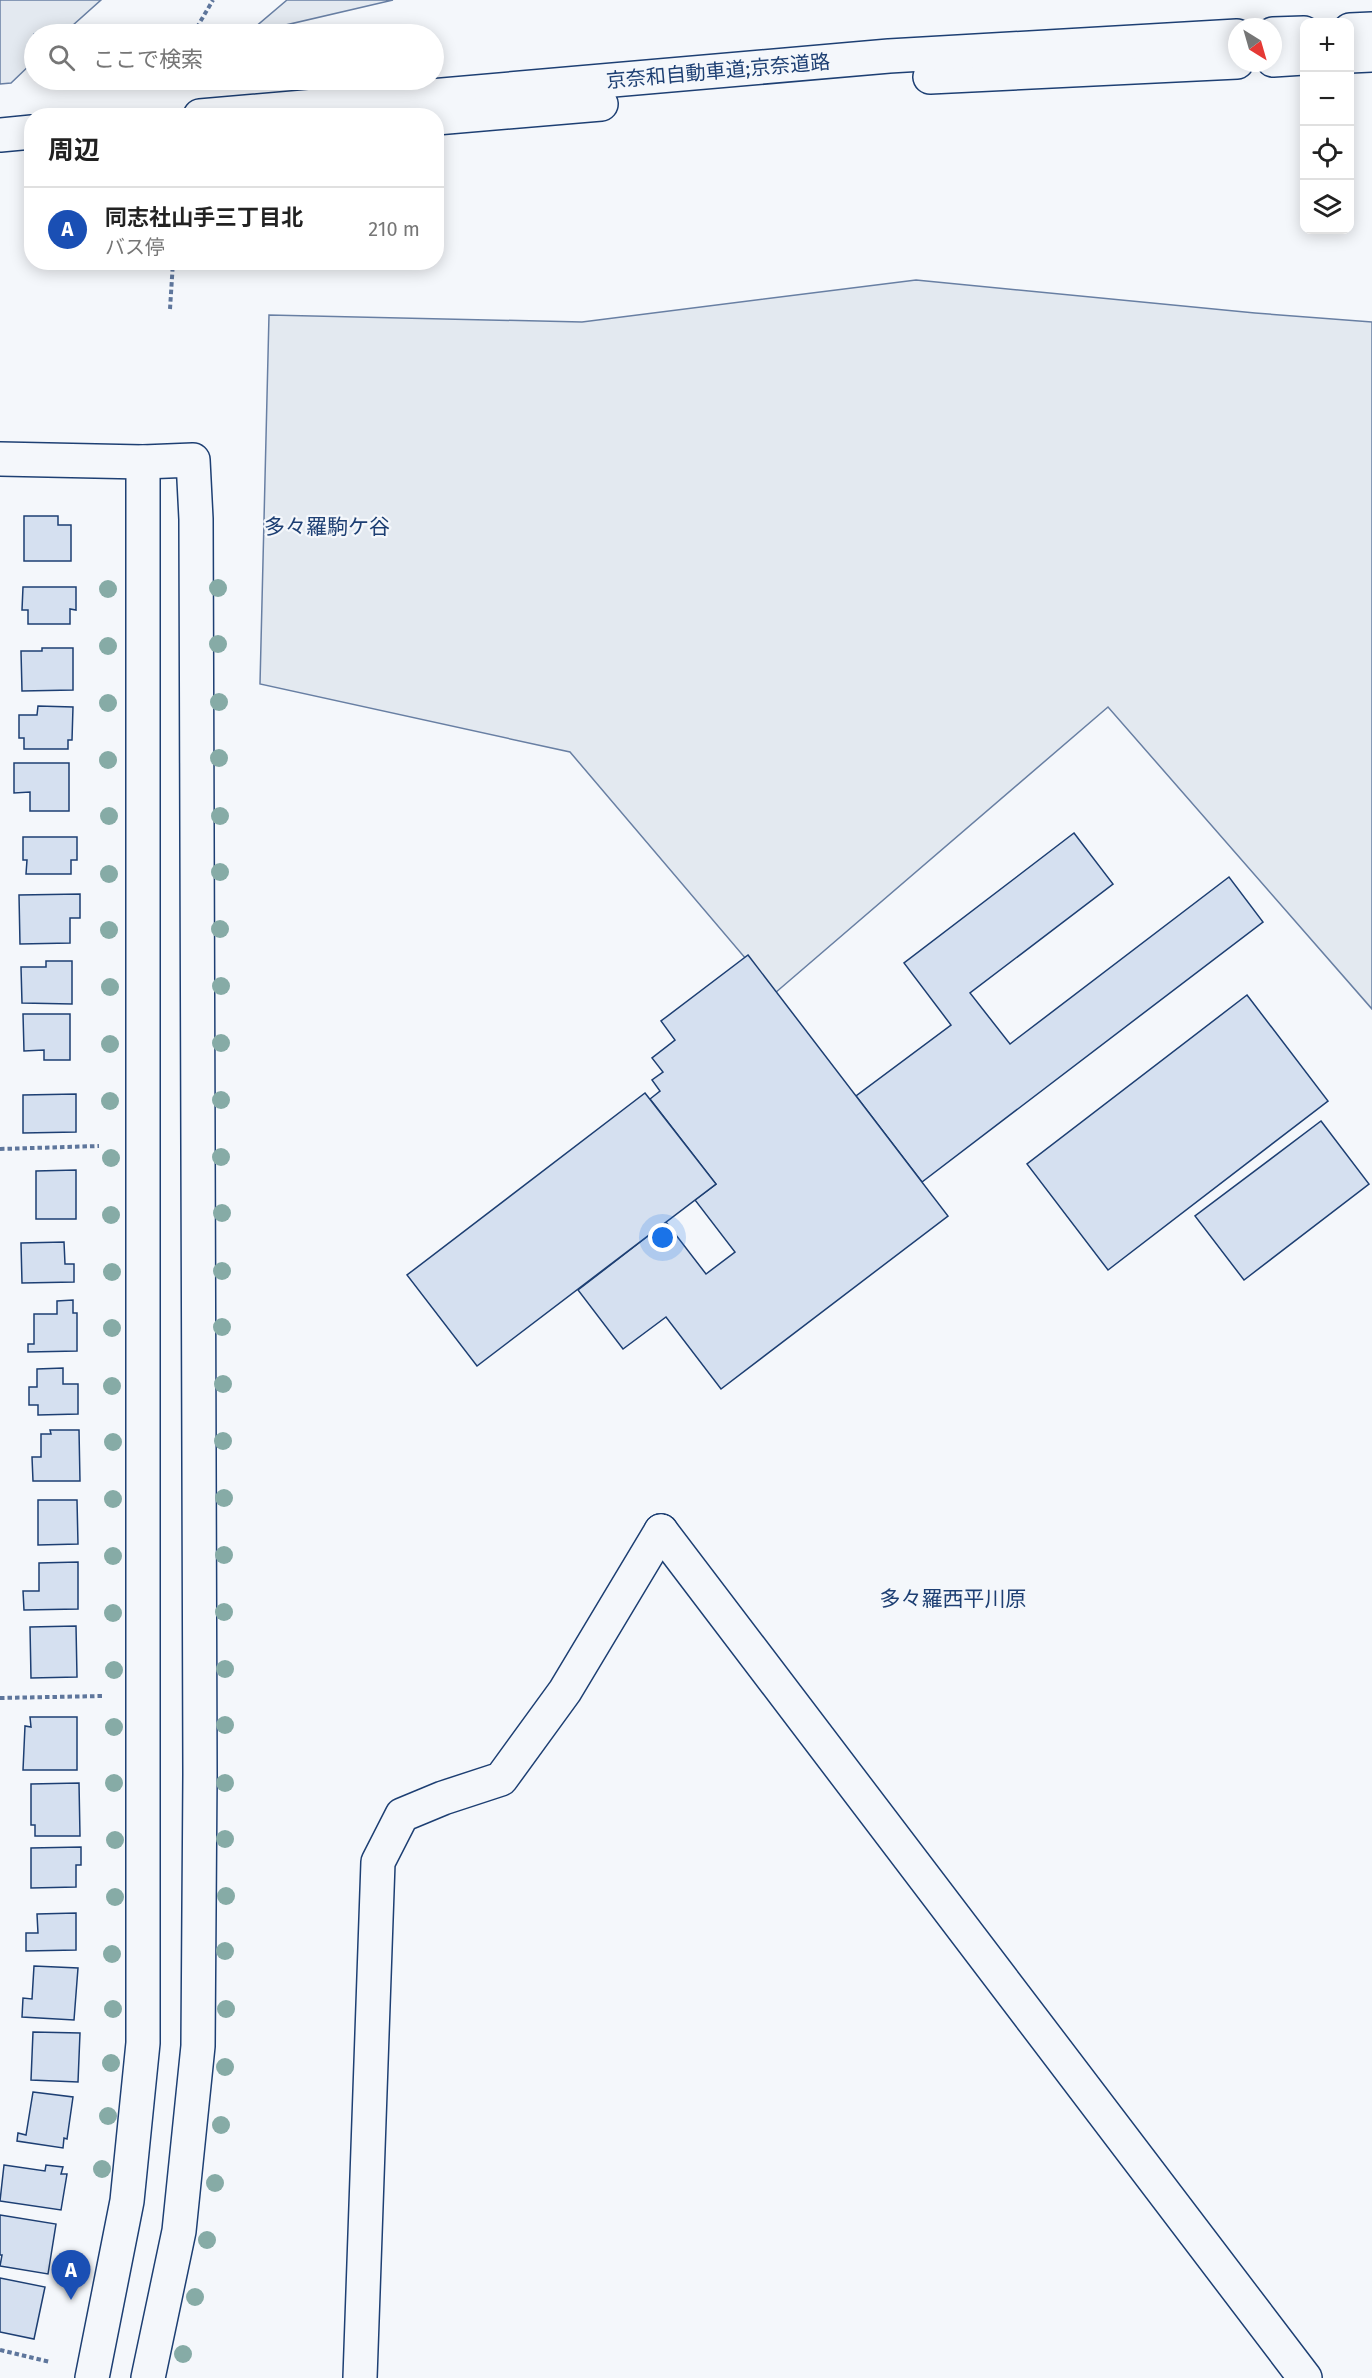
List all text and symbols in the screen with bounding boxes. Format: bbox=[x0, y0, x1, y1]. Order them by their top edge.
north arrow bbox=[1228, 18, 1282, 72]
map controls bbox=[1300, 18, 1354, 234]
button: + bbox=[1300, 18, 1354, 72]
search box bbox=[24, 24, 444, 90]
icon: search bbox=[45, 41, 78, 74]
text: ここで検索 bbox=[93, 46, 203, 73]
street label: 京奈和自動車道;京奈道路 bbox=[605, 49, 831, 93]
button: − bbox=[1300, 72, 1354, 126]
button: locate bbox=[1300, 126, 1354, 180]
text: 周辺 bbox=[48, 135, 100, 166]
button: layers bbox=[1300, 180, 1354, 234]
text: 同志社山手三丁目北 bbox=[105, 204, 303, 231]
text: A bbox=[62, 217, 73, 241]
text: 210 m bbox=[368, 217, 420, 241]
text: バス停 bbox=[105, 235, 165, 259]
district label: 多々羅駒ケ谷 bbox=[264, 514, 390, 540]
your location bbox=[648, 1223, 677, 1252]
district label: 多々羅西平川原 bbox=[880, 1586, 1027, 1612]
pin: A bbox=[52, 2250, 90, 2300]

